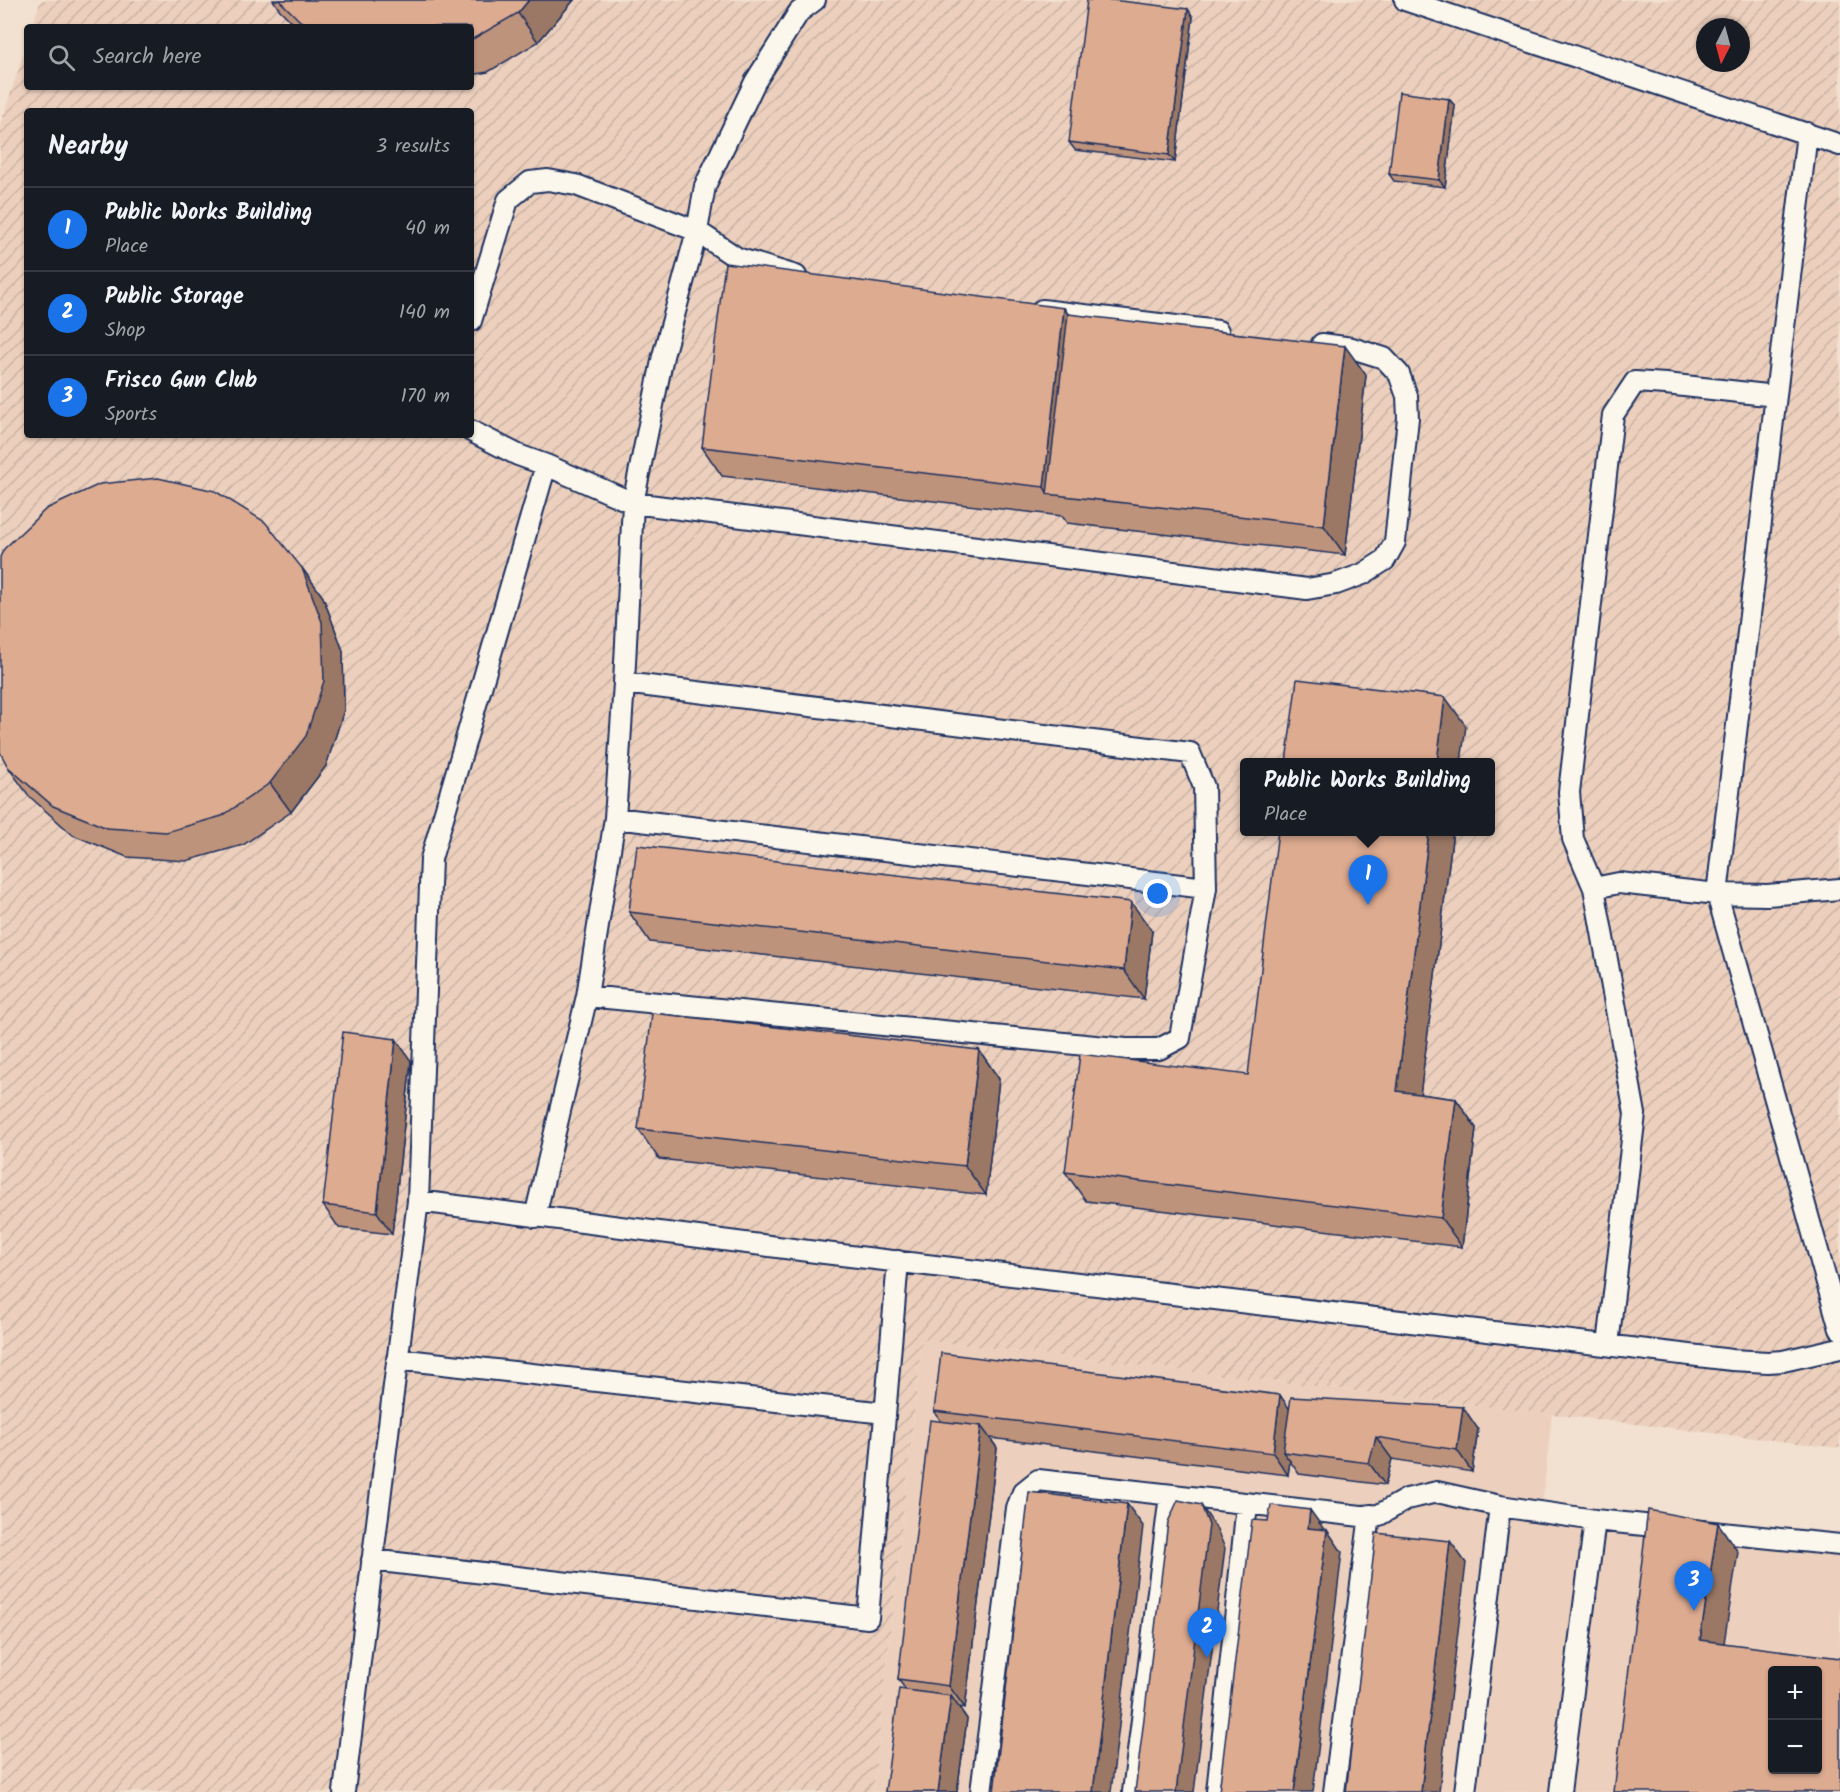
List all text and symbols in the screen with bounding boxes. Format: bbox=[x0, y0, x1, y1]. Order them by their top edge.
north arrow bbox=[1696, 18, 1750, 72]
search box bbox=[24, 24, 474, 90]
text: Search here bbox=[93, 40, 201, 75]
icon: search bbox=[45, 41, 78, 74]
text: Nearby bbox=[48, 126, 128, 168]
text: 3 results bbox=[376, 131, 450, 163]
text: Public Works Building bbox=[105, 196, 312, 231]
text: 1 bbox=[64, 213, 71, 245]
text: 40 m bbox=[405, 213, 450, 245]
text: Place bbox=[105, 231, 148, 263]
text: Public Storage bbox=[105, 280, 244, 315]
text: 2 bbox=[62, 297, 73, 329]
text: 140 m bbox=[399, 297, 450, 329]
text: Shop bbox=[105, 315, 145, 347]
text: Frisco Gun Club bbox=[105, 364, 257, 399]
text: 3 bbox=[62, 381, 73, 413]
text: 170 m bbox=[401, 381, 450, 413]
text: Sports bbox=[105, 399, 157, 431]
popup bbox=[1240, 758, 1495, 836]
text: Public Works Building bbox=[1264, 764, 1471, 799]
text: Place bbox=[1264, 799, 1307, 831]
pin: 1 bbox=[1348, 856, 1388, 905]
your location bbox=[1143, 879, 1172, 908]
pin: 3 bbox=[1674, 1562, 1714, 1611]
pin: 2 bbox=[1188, 1608, 1226, 1658]
map controls bbox=[1768, 1666, 1822, 1774]
button: + bbox=[1768, 1666, 1822, 1720]
button: − bbox=[1768, 1720, 1822, 1774]

